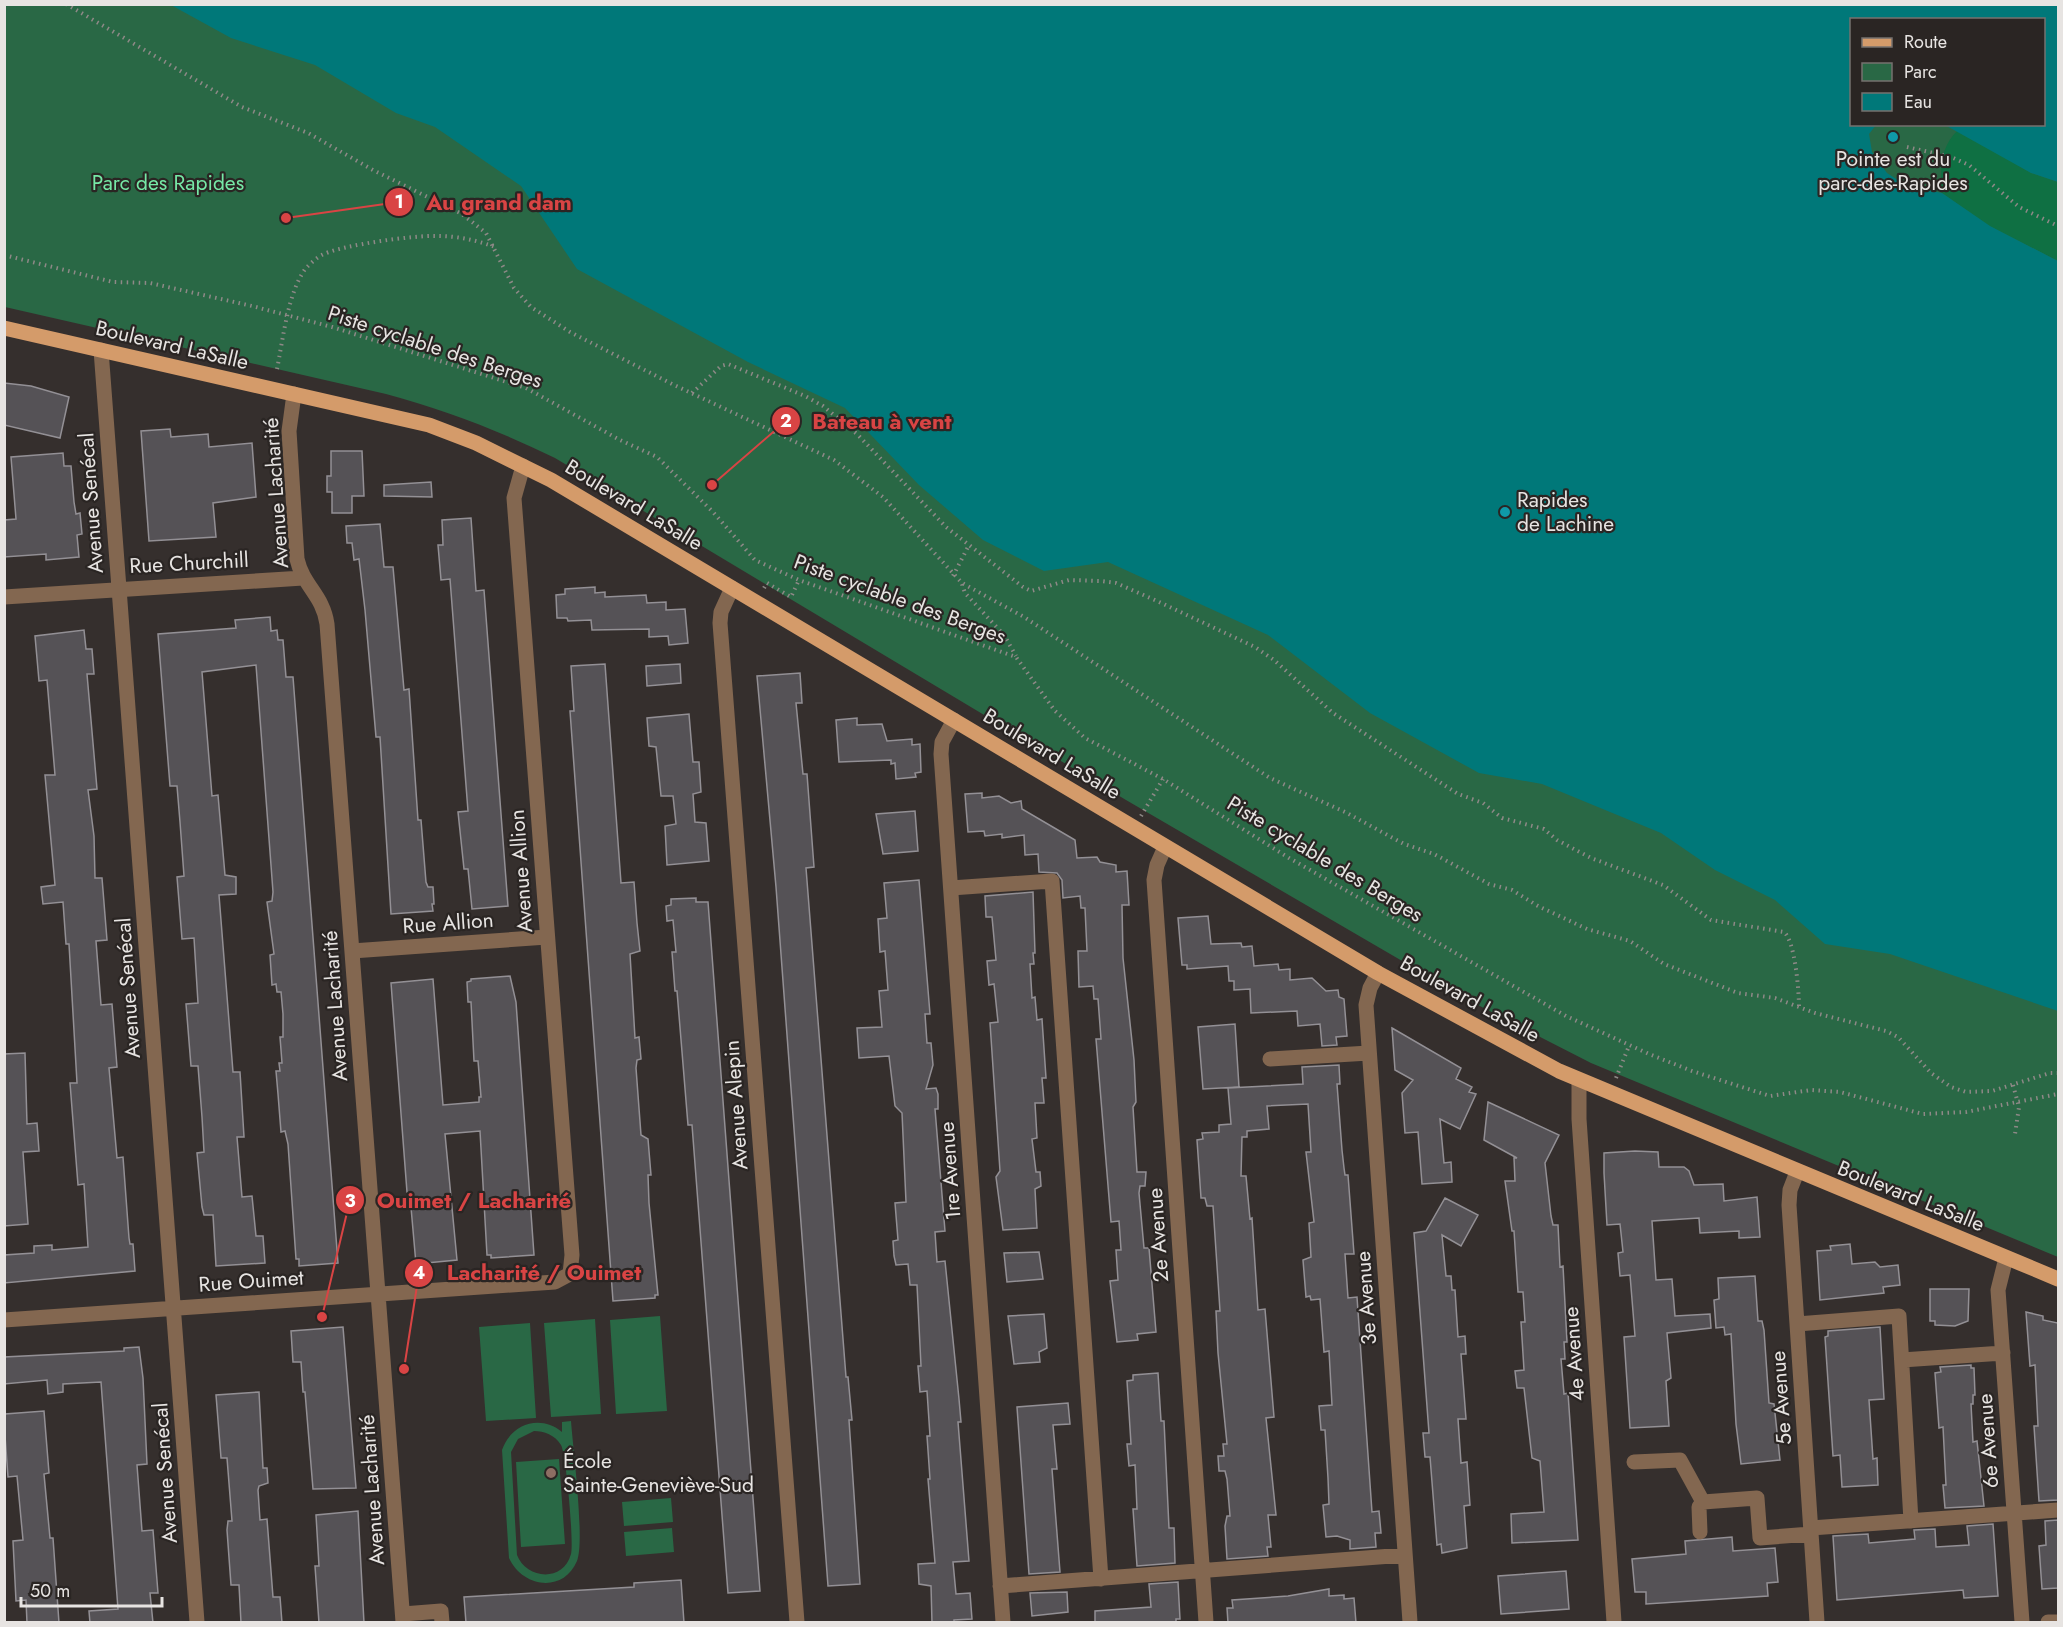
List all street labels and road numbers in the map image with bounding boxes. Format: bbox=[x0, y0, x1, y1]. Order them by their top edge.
street label: Piste cyclable des Berges bbox=[324, 298, 546, 396]
street label: Boulevard LaSalle bbox=[93, 313, 252, 377]
street label: Avenue Lacharité bbox=[256, 416, 296, 569]
street label: Avenue Senécal bbox=[71, 432, 111, 574]
street label: Boulevard LaSalle bbox=[559, 452, 709, 558]
street label: Rue Churchill bbox=[129, 545, 249, 581]
street label: Piste cyclable des Berges bbox=[790, 547, 1010, 651]
street label: Boulevard LaSalle bbox=[977, 701, 1127, 807]
street label: Piste cyclable des Berges bbox=[1221, 789, 1429, 929]
street label: Avenue Allion bbox=[502, 809, 540, 933]
street label: Rue Allion bbox=[401, 905, 495, 941]
street label: Avenue Senécal bbox=[108, 917, 148, 1059]
street label: Avenue Lacharité bbox=[315, 929, 355, 1082]
street label: Boulevard LaSalle bbox=[1395, 948, 1546, 1050]
street label: Avenue Alepin bbox=[717, 1039, 755, 1171]
street label: 1re Avenue bbox=[932, 1120, 968, 1221]
street label: Boulevard LaSalle bbox=[1833, 1153, 1989, 1239]
street label: 2e Avenue bbox=[1140, 1187, 1176, 1283]
street label: 3e Avenue bbox=[1348, 1250, 1384, 1346]
street label: Rue Ouimet bbox=[197, 1262, 305, 1300]
street label: 4e Avenue bbox=[1556, 1306, 1592, 1402]
street label: 5e Avenue bbox=[1763, 1350, 1799, 1446]
street label: 6e Avenue bbox=[1970, 1393, 2006, 1489]
street label: Avenue Senécal bbox=[145, 1402, 185, 1544]
street label: Avenue Lacharité bbox=[352, 1413, 392, 1566]

